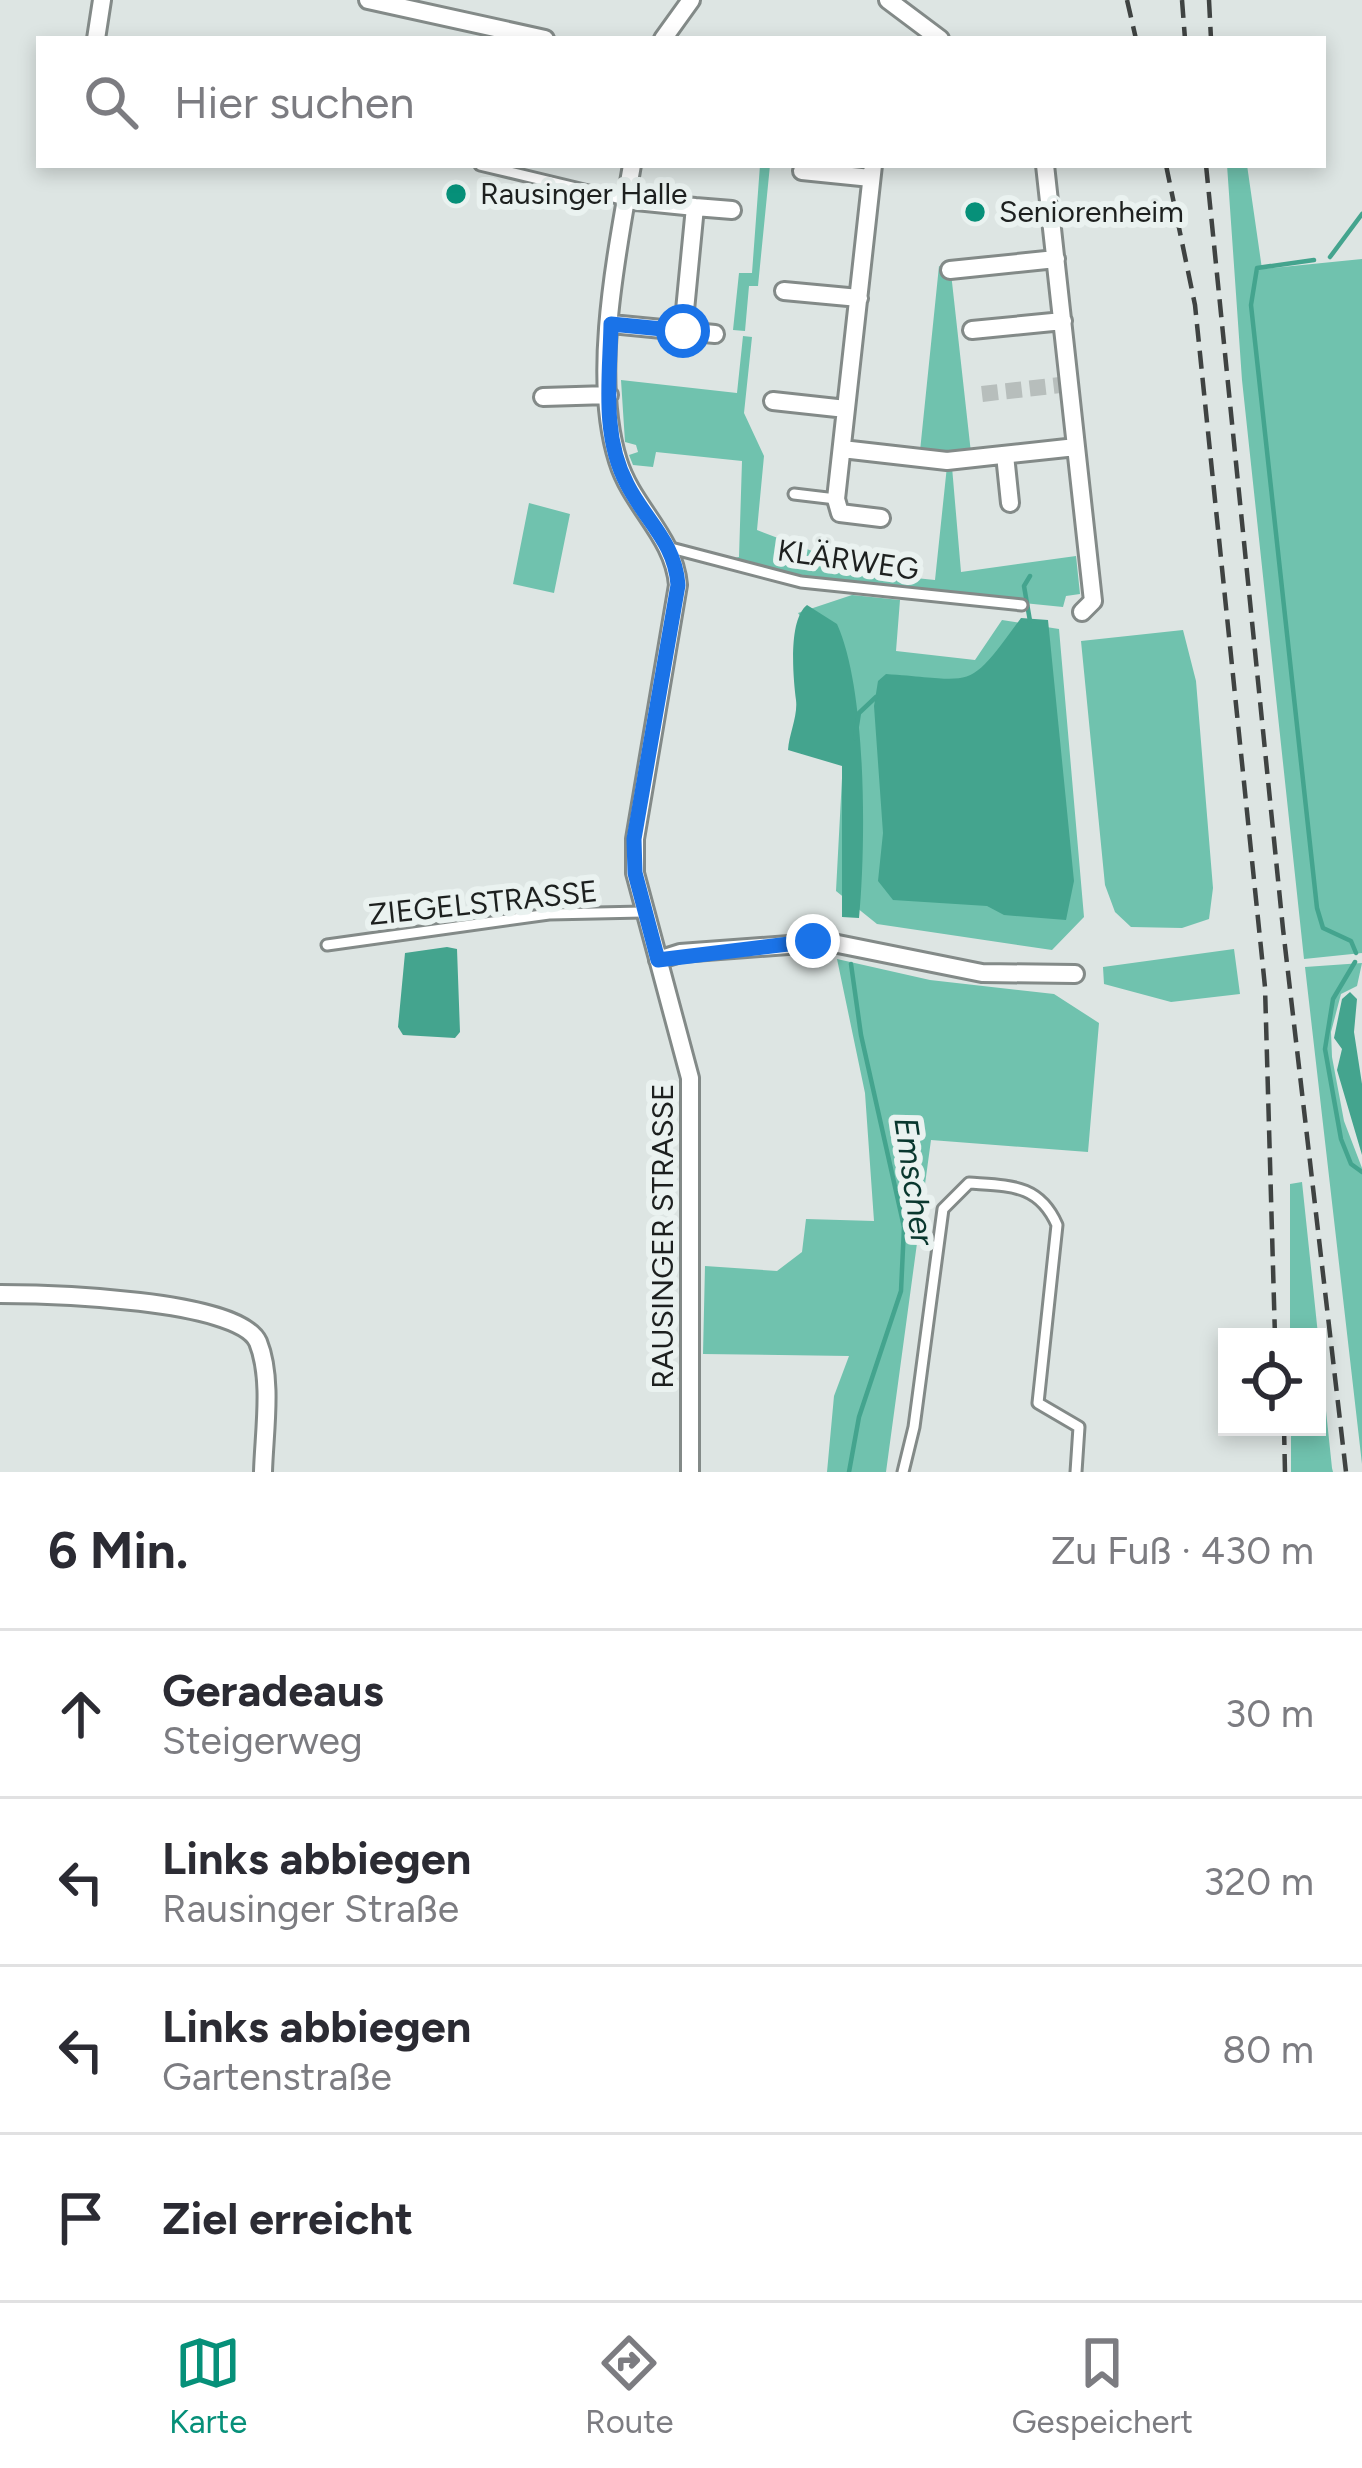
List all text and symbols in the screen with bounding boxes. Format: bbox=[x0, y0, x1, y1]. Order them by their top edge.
search box bbox=[36, 36, 1326, 168]
icon: search bbox=[78, 69, 144, 135]
text: Hier suchen bbox=[174, 75, 414, 129]
place label: Rausinger Halle bbox=[480, 175, 687, 212]
marker: Rausinger Halle bbox=[443, 181, 469, 207]
place label: Seniorenheim bbox=[999, 193, 1184, 230]
marker: Seniorenheim bbox=[962, 199, 988, 225]
route start bbox=[656, 304, 710, 358]
street label: KLÄRWEG bbox=[775, 531, 921, 588]
street label: ZIEGELSTRASSE bbox=[367, 872, 599, 933]
route end bbox=[786, 914, 840, 968]
street label: RAUSINGER STRASSE bbox=[644, 1083, 681, 1389]
water label: Emscher bbox=[886, 1115, 943, 1249]
map controls bbox=[1218, 1328, 1326, 1436]
button: locate bbox=[1218, 1328, 1326, 1436]
text: 6 Min. bbox=[48, 1520, 188, 1581]
text: Zu Fuß · 430 m bbox=[1051, 1527, 1314, 1574]
text: Geradeaus bbox=[162, 1663, 384, 1717]
icon: ahead bbox=[48, 1681, 114, 1747]
text: 30 m bbox=[1225, 1690, 1314, 1737]
text: Steigerweg bbox=[162, 1717, 363, 1764]
text: Links abbiegen bbox=[162, 1831, 471, 1885]
icon: left bbox=[48, 1849, 114, 1915]
text: 320 m bbox=[1203, 1858, 1314, 1905]
text: Rausinger Straße bbox=[162, 1885, 459, 1932]
text: Links abbiegen bbox=[162, 1999, 471, 2053]
icon: left bbox=[48, 2017, 114, 2083]
text: 80 m bbox=[1222, 2026, 1314, 2073]
text: Gartenstraße bbox=[162, 2053, 392, 2100]
icon: arrive bbox=[48, 2185, 114, 2251]
text: Ziel erreicht bbox=[162, 2191, 413, 2245]
tab: Karte bbox=[169, 2330, 247, 2441]
tab: Route bbox=[585, 2330, 674, 2441]
tab: Gespeichert bbox=[1011, 2330, 1193, 2441]

